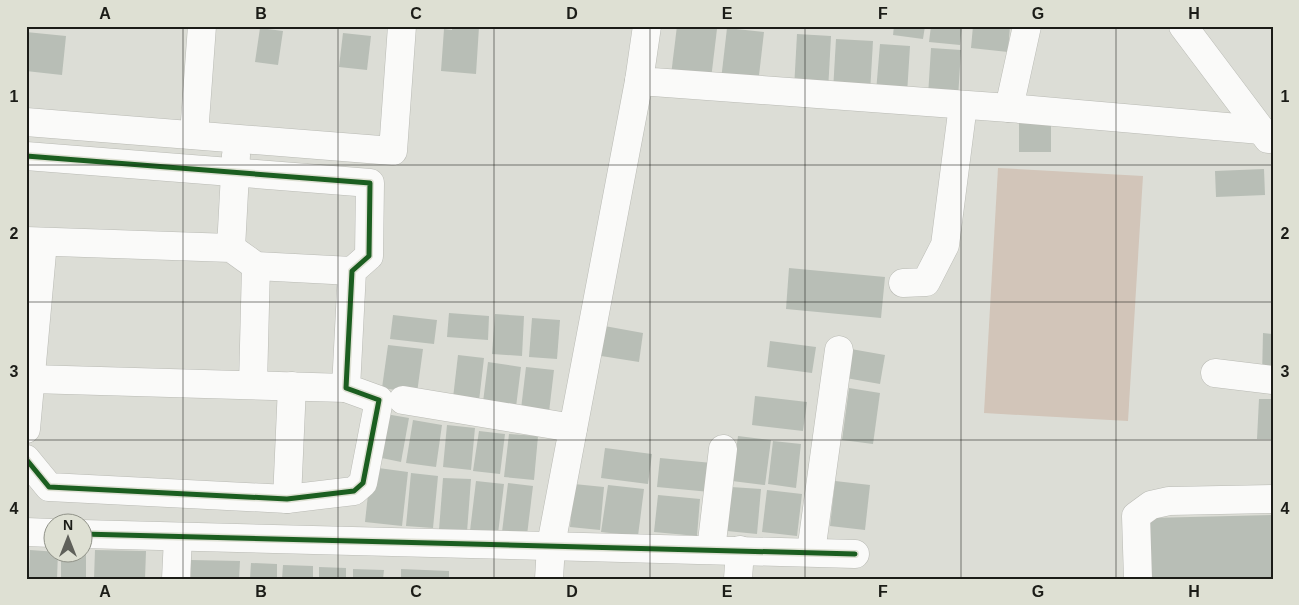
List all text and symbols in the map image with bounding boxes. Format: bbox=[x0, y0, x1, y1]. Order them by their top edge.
text: A bbox=[99, 5, 111, 22]
text: B bbox=[255, 5, 267, 22]
text: C bbox=[410, 5, 422, 22]
text: D bbox=[566, 5, 578, 22]
text: E bbox=[722, 5, 733, 22]
text: F bbox=[878, 5, 888, 22]
text: G bbox=[1032, 5, 1044, 22]
text: H bbox=[1188, 5, 1200, 22]
text: 1 bbox=[10, 88, 19, 105]
text: 1 bbox=[1281, 88, 1290, 105]
text: 2 bbox=[10, 225, 19, 242]
text: 2 bbox=[1281, 225, 1290, 242]
text: 3 bbox=[10, 363, 19, 380]
text: 3 bbox=[1281, 363, 1290, 380]
text: 4 bbox=[10, 500, 19, 517]
text: 4 bbox=[1281, 500, 1290, 517]
north arrow bbox=[42, 512, 92, 562]
text: N bbox=[63, 517, 73, 533]
text: A bbox=[99, 583, 111, 600]
text: B bbox=[255, 583, 267, 600]
text: C bbox=[410, 583, 422, 600]
text: D bbox=[566, 583, 578, 600]
text: E bbox=[722, 583, 733, 600]
text: F bbox=[878, 583, 888, 600]
text: G bbox=[1032, 583, 1044, 600]
text: H bbox=[1188, 583, 1200, 600]

